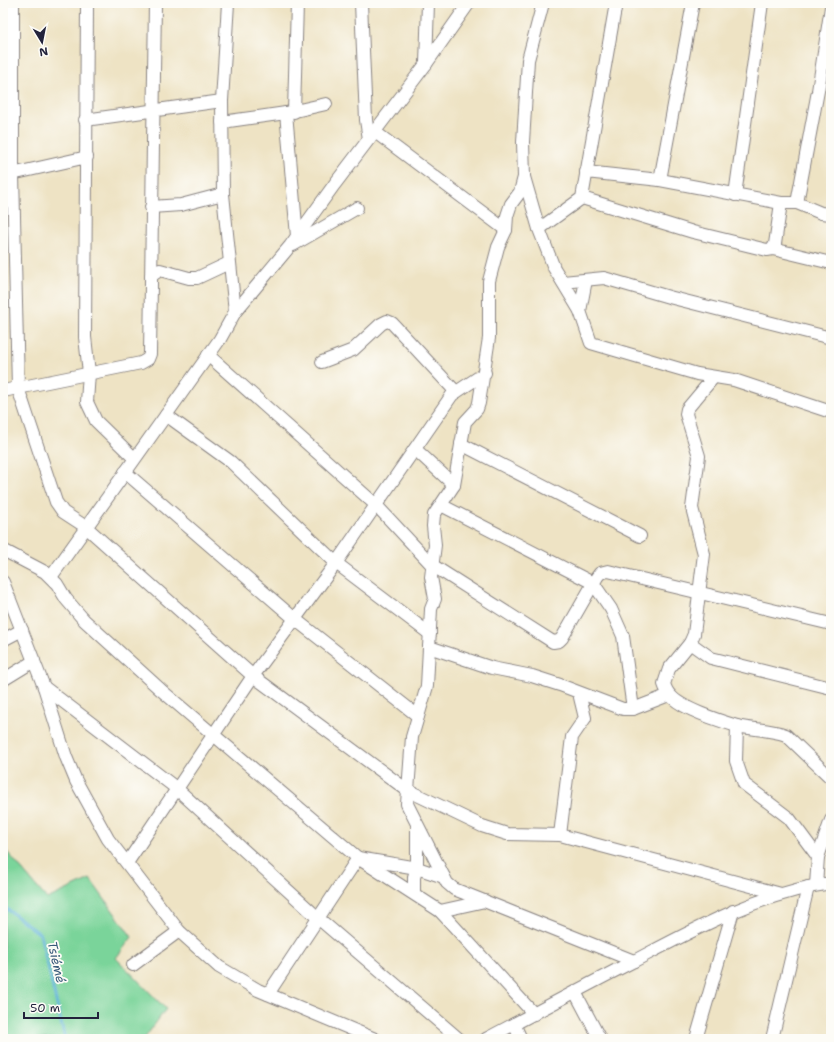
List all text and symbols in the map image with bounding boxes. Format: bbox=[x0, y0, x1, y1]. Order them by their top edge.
north arrow bbox=[22, 22, 62, 62]
text: N bbox=[38, 43, 49, 60]
water label: Tsiémé bbox=[43, 940, 70, 985]
scale bar bbox=[24, 994, 98, 1020]
text: 50 m bbox=[30, 1000, 60, 1016]

